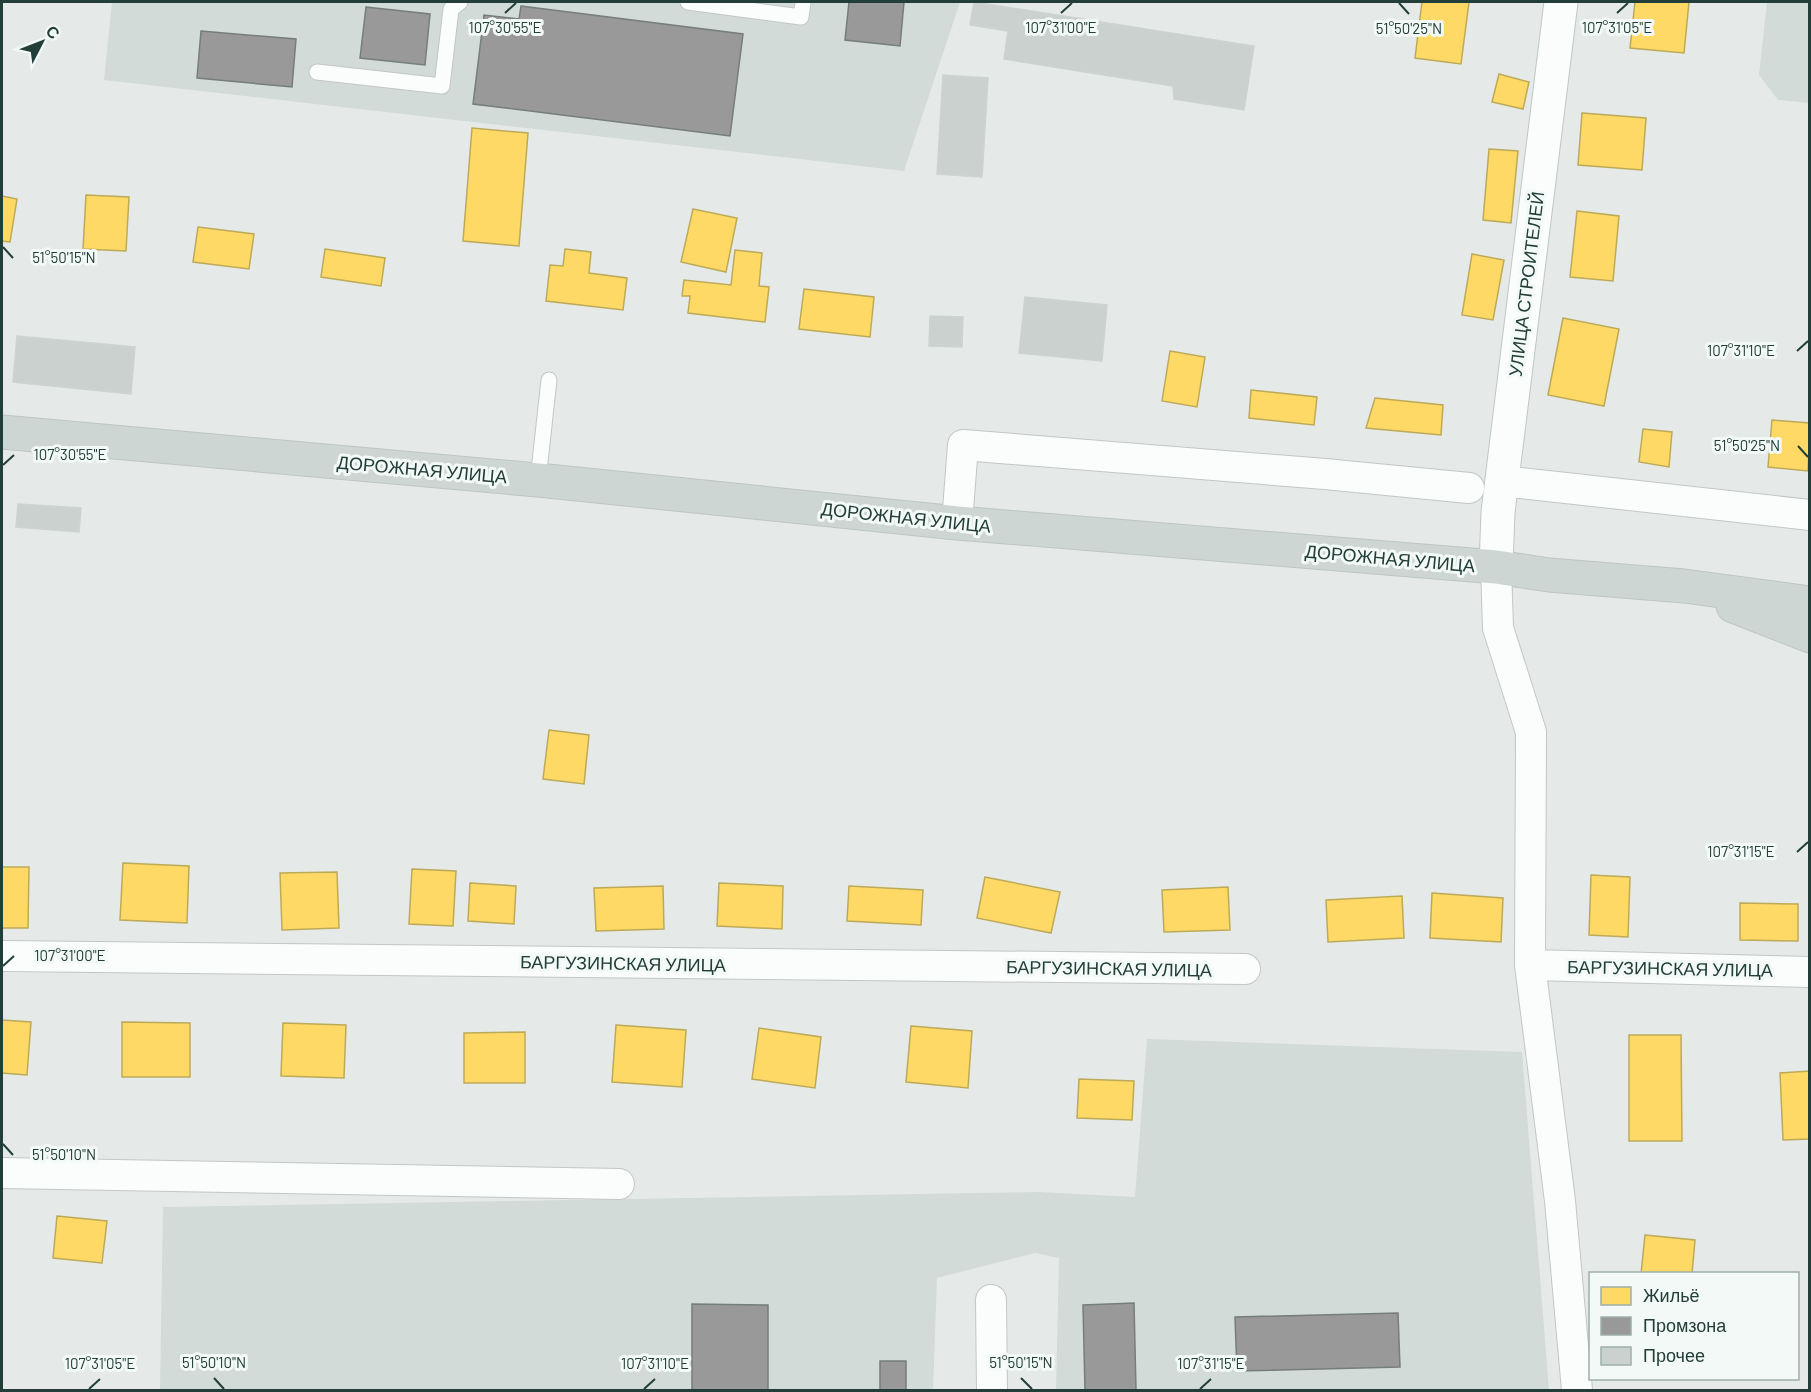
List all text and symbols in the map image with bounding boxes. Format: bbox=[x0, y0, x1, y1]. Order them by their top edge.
north arrow bbox=[12, 12, 72, 72]
text: 107°30'55"E bbox=[468, 18, 542, 36]
text: 107°31'00"E bbox=[1025, 18, 1097, 36]
text: 107°31'05"E bbox=[1582, 18, 1652, 36]
text: 51°50'25"N bbox=[1376, 19, 1442, 37]
text: С bbox=[43, 21, 65, 43]
street label: УЛИЦА СТРОИТЕЛЕЙ bbox=[1504, 190, 1548, 378]
text: 51°50'15"N bbox=[32, 248, 96, 266]
text: 107°31'10"E bbox=[1707, 341, 1775, 359]
text: 51°50'25"N bbox=[1714, 436, 1780, 454]
text: 107°30'55"E bbox=[33, 445, 107, 463]
street label: ДОРОЖНАЯ УЛИЦА bbox=[336, 451, 508, 487]
street label: ДОРОЖНАЯ УЛИЦА bbox=[820, 497, 992, 537]
street label: ДОРОЖНАЯ УЛИЦА bbox=[1304, 540, 1476, 576]
text: 107°31'15"E bbox=[1707, 842, 1775, 860]
text: 107°31'00"E bbox=[34, 946, 106, 964]
street label: БАРГУЗИНСКАЯ УЛИЦА bbox=[520, 950, 726, 976]
street label: БАРГУЗИНСКАЯ УЛИЦА bbox=[1006, 955, 1212, 981]
street label: БАРГУЗИНСКАЯ УЛИЦА bbox=[1567, 955, 1773, 981]
text: 51°50'10"N bbox=[32, 1145, 96, 1163]
legend bbox=[1589, 1272, 1799, 1380]
text: Жильё bbox=[1643, 1284, 1700, 1306]
text: Промзона bbox=[1643, 1314, 1727, 1336]
text: Прочее bbox=[1643, 1344, 1705, 1366]
text: 51°50'10"N bbox=[182, 1353, 246, 1371]
text: 51°50'15"N bbox=[989, 1353, 1053, 1371]
text: 107°31'05"E bbox=[65, 1354, 135, 1372]
text: 107°31'10"E bbox=[621, 1354, 689, 1372]
text: 107°31'15"E bbox=[1177, 1354, 1245, 1372]

